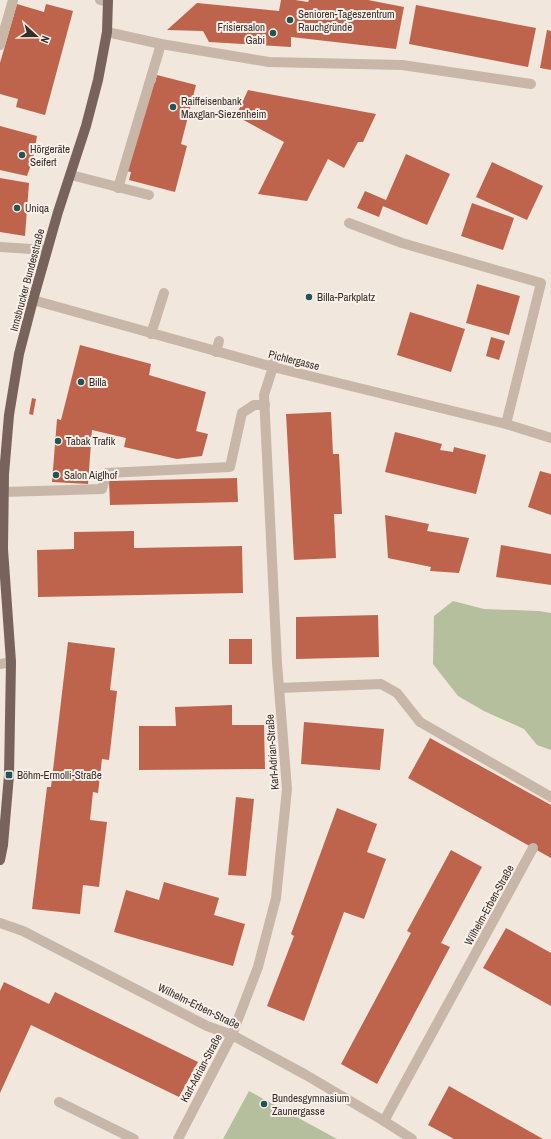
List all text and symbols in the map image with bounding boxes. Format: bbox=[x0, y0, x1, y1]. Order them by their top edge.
place label: Senioren-Tageszentrum Rauchgründe bbox=[298, 7, 394, 34]
marker: Senioren-Tageszentrum Rauchgründe bbox=[285, 15, 295, 25]
north arrow bbox=[16, 16, 56, 56]
place label: Frisiersalon Gabi bbox=[217, 20, 265, 47]
marker: Frisiersalon Gabi bbox=[268, 28, 278, 38]
text: N bbox=[38, 34, 53, 45]
place label: Raiffeisenbank Maxglan-Siezenheim bbox=[181, 94, 266, 121]
marker: Raiffeisenbank Maxglan-Siezenheim bbox=[168, 102, 178, 112]
place label: Hörgeräte Seifert bbox=[30, 142, 70, 169]
marker: Hörgeräte Seifert bbox=[17, 150, 27, 160]
place label: Uniqa bbox=[25, 201, 49, 215]
marker: Uniqa bbox=[12, 203, 22, 213]
street label: Innsbrucker Bundesstraße bbox=[7, 227, 47, 333]
place label: Billa-Parkplatz bbox=[317, 290, 376, 304]
marker: Billa-Parkplatz bbox=[304, 292, 314, 302]
street label: Pichlergasse bbox=[267, 347, 321, 373]
place label: Billa bbox=[89, 375, 107, 389]
marker: Billa bbox=[76, 377, 86, 387]
place label: Tabak Trafik bbox=[66, 434, 116, 448]
marker: Tabak Trafik bbox=[53, 436, 63, 446]
place label: Salon Aiglhof bbox=[64, 468, 118, 482]
marker: Salon Aiglhof bbox=[51, 470, 61, 480]
street label: Karl-Adrian-Straße bbox=[262, 714, 282, 790]
place label: Böhm-Ermolli-Straße bbox=[17, 768, 102, 782]
marker: Böhm-Ermolli-Straße bbox=[4, 770, 14, 780]
street label: Wilhelm-Erben-Straße bbox=[461, 862, 517, 948]
street label: Wilhelm-Erben-Straße bbox=[156, 980, 242, 1032]
street label: Karl-Adrian-Straße bbox=[177, 1031, 225, 1105]
place label: Bundesgymnasium Zaunergasse bbox=[272, 1091, 349, 1118]
marker: Bundesgymnasium Zaunergasse bbox=[259, 1099, 269, 1109]

